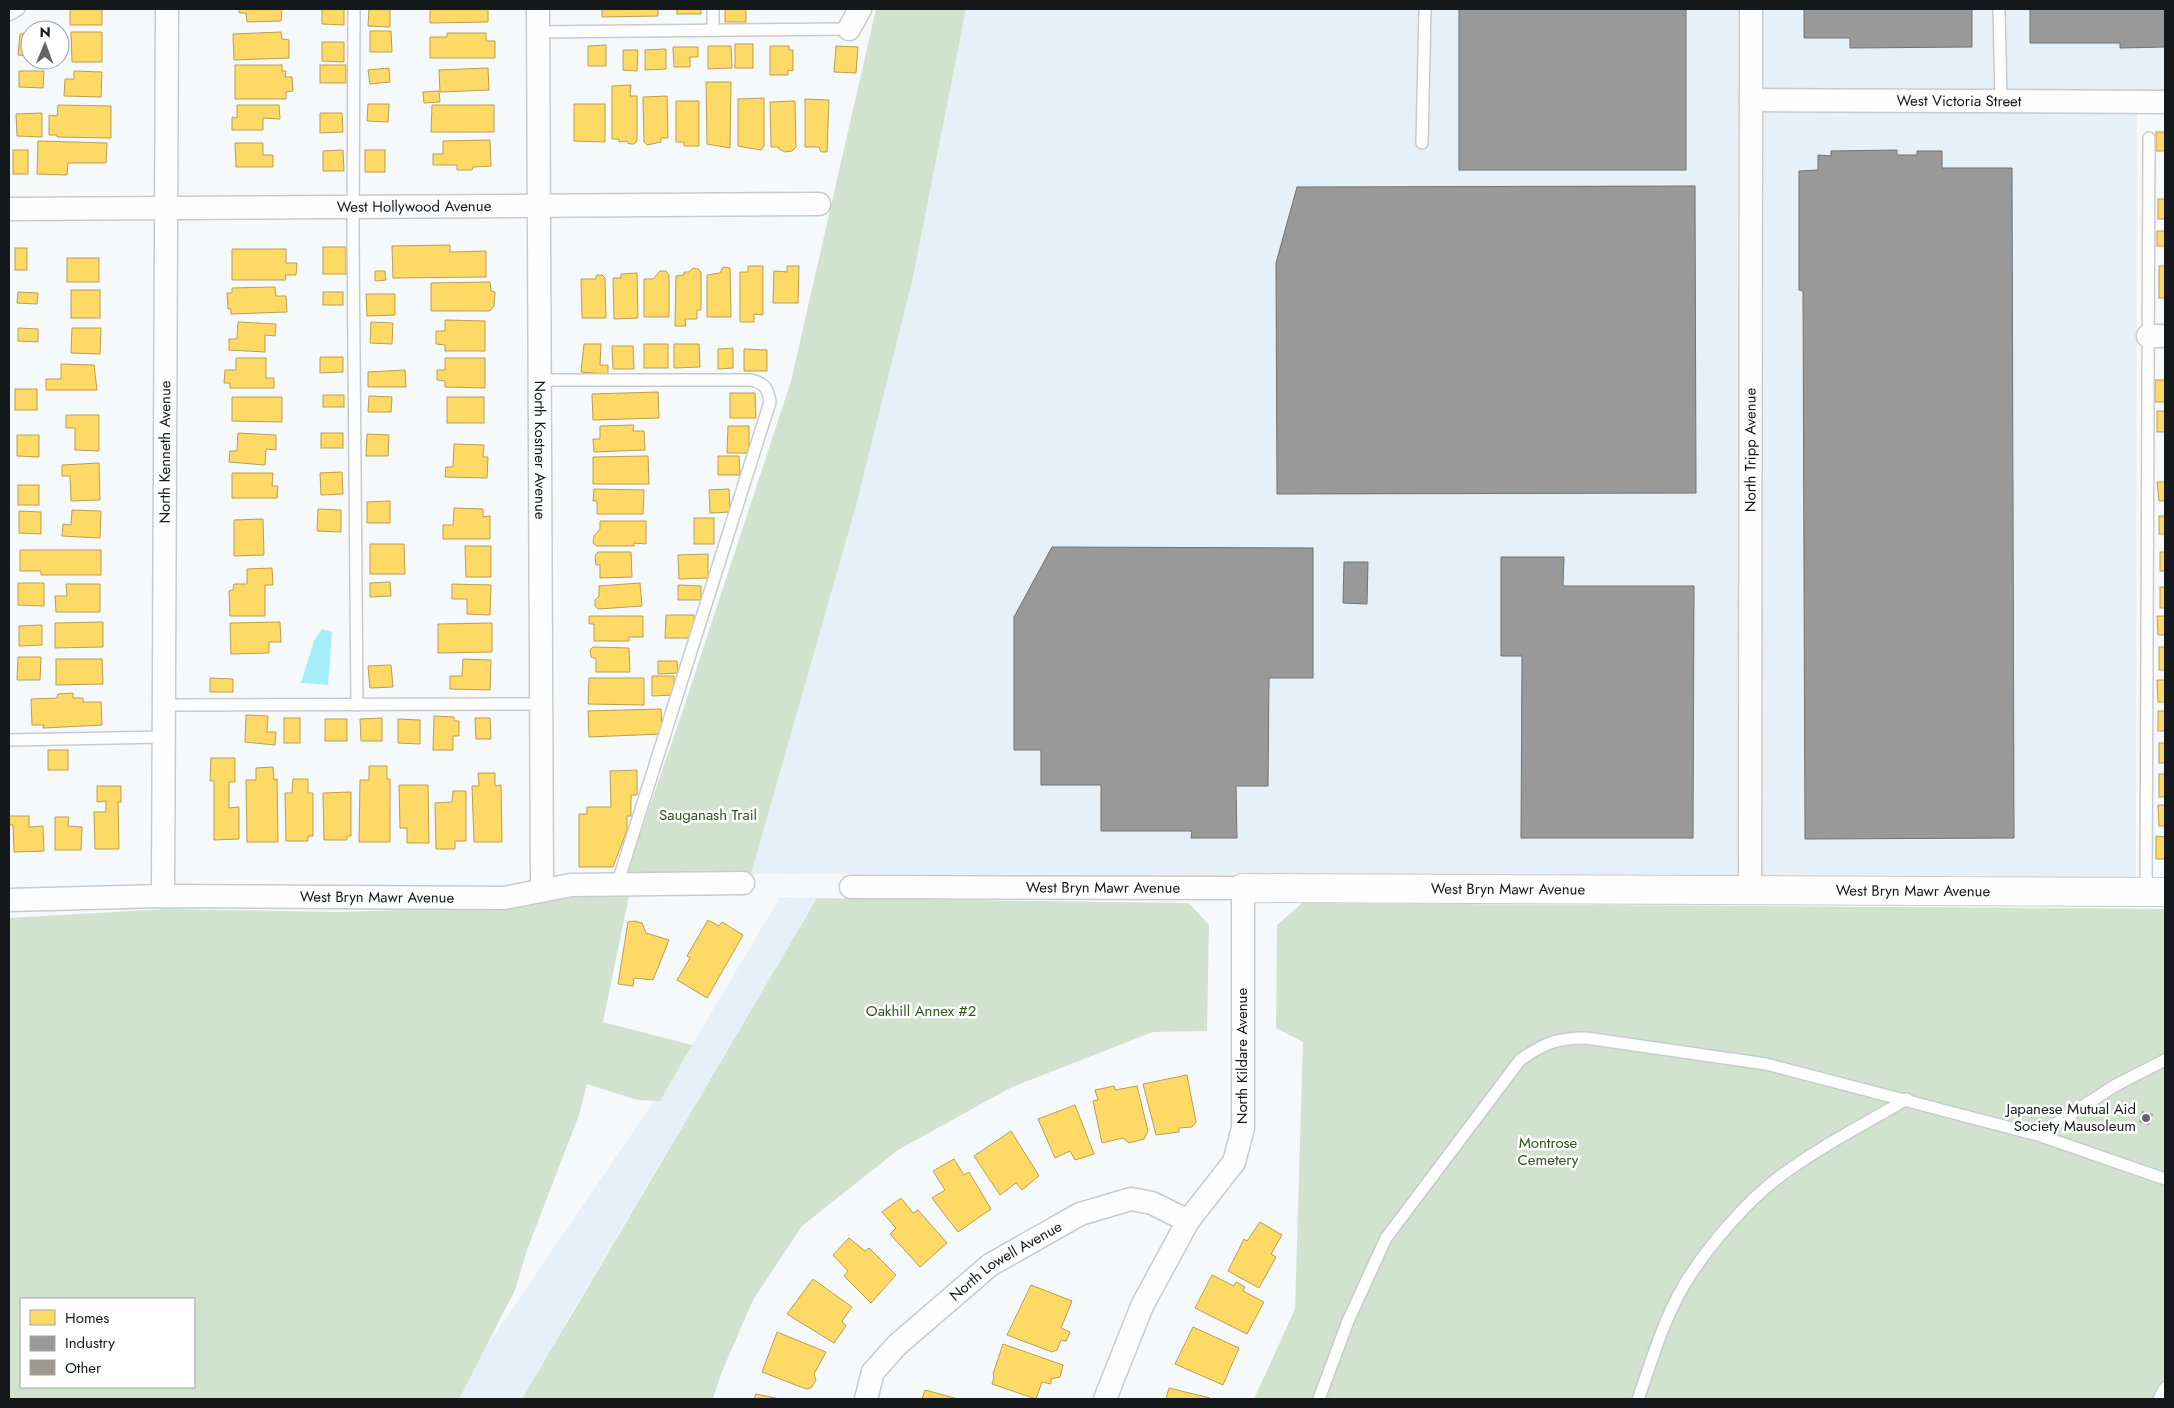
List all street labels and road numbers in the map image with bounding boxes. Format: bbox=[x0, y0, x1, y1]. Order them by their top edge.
street label: West Victoria Street bbox=[1896, 90, 2022, 112]
street label: West Hollywood Avenue bbox=[337, 195, 492, 218]
street label: North Kenneth Avenue bbox=[154, 380, 176, 524]
street label: North Kostner Avenue bbox=[529, 380, 551, 520]
street label: North Tripp Avenue bbox=[1739, 388, 1762, 512]
street label: West Bryn Mawr Avenue bbox=[1026, 876, 1181, 899]
street label: West Bryn Mawr Avenue bbox=[1431, 878, 1586, 900]
street label: West Bryn Mawr Avenue bbox=[1836, 880, 1991, 902]
street label: West Bryn Mawr Avenue bbox=[300, 886, 455, 909]
street label: North Kildare Avenue bbox=[1231, 988, 1253, 1124]
street label: North Lowell Avenue bbox=[945, 1215, 1066, 1306]

